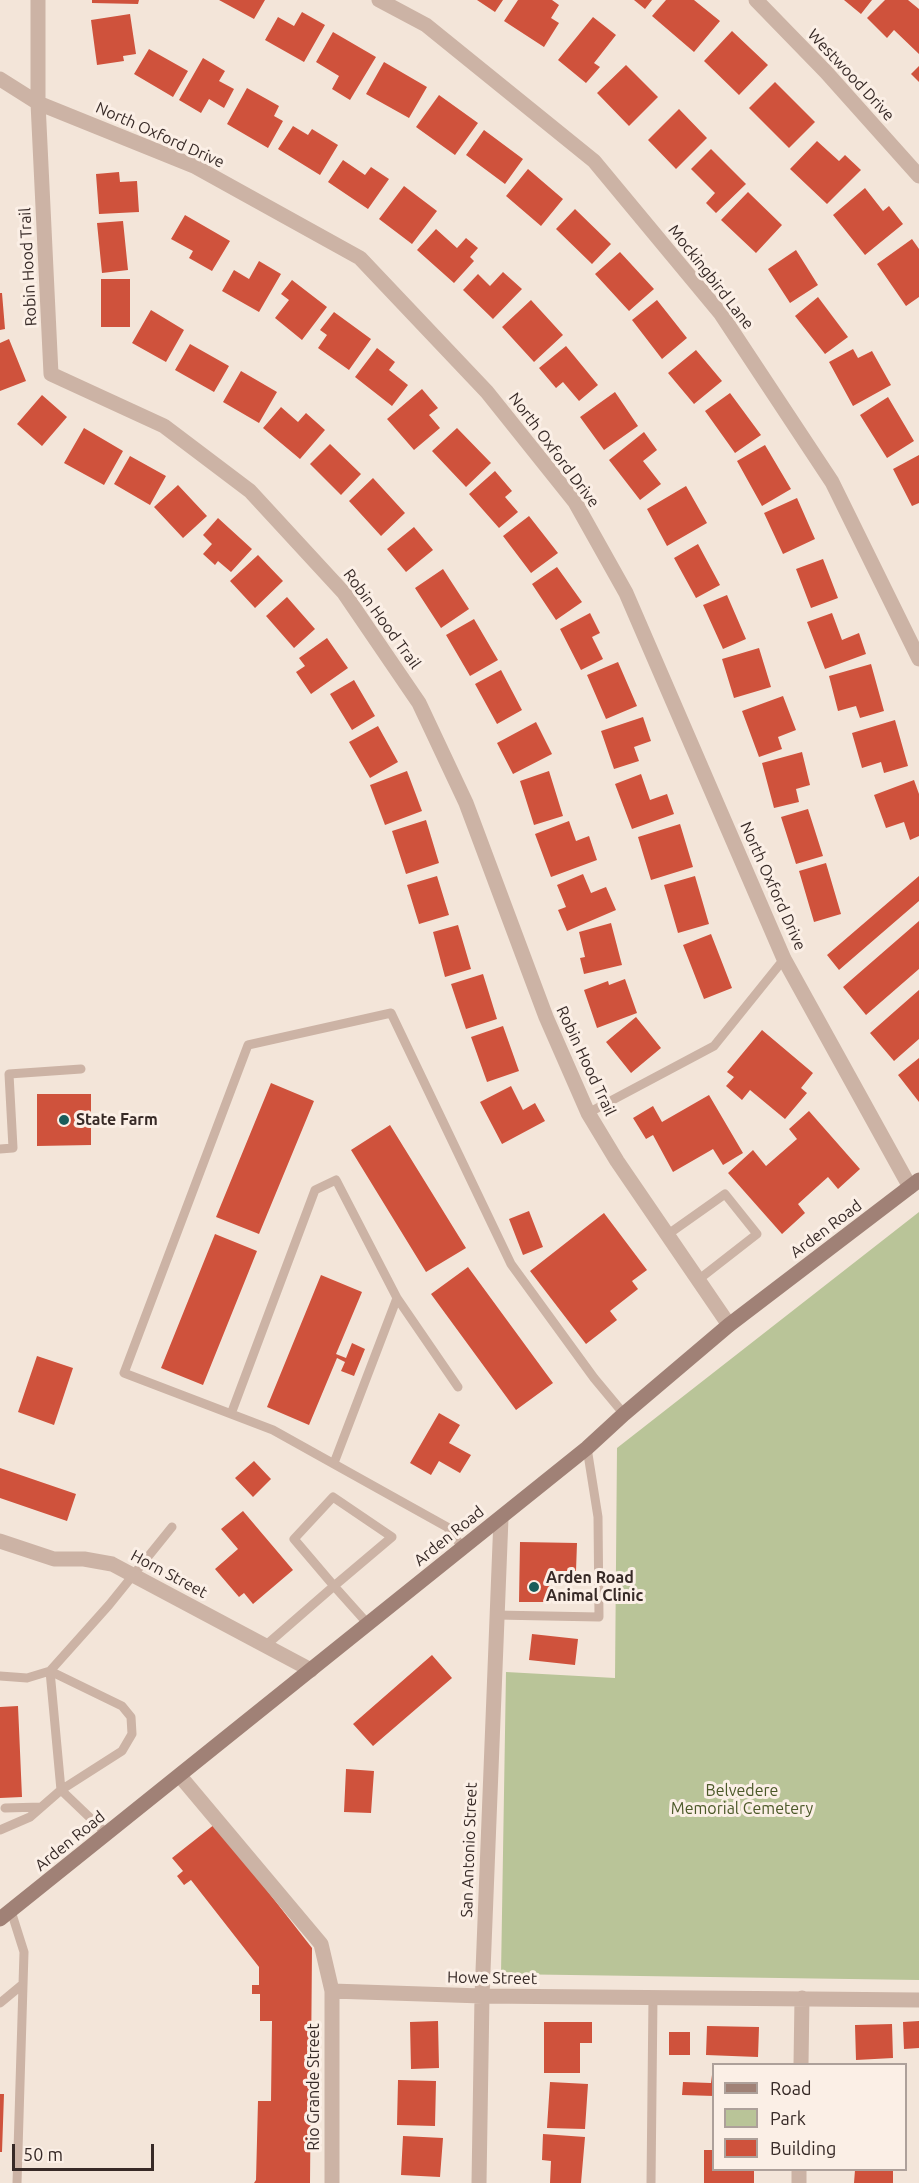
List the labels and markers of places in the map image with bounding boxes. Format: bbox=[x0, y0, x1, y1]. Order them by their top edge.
place label: State Farm bbox=[76, 1110, 158, 1130]
marker: State Farm bbox=[57, 1113, 71, 1127]
place label: Arden Road Animal Clinic bbox=[546, 1568, 643, 1606]
marker: Arden Road Animal Clinic bbox=[527, 1580, 541, 1594]

